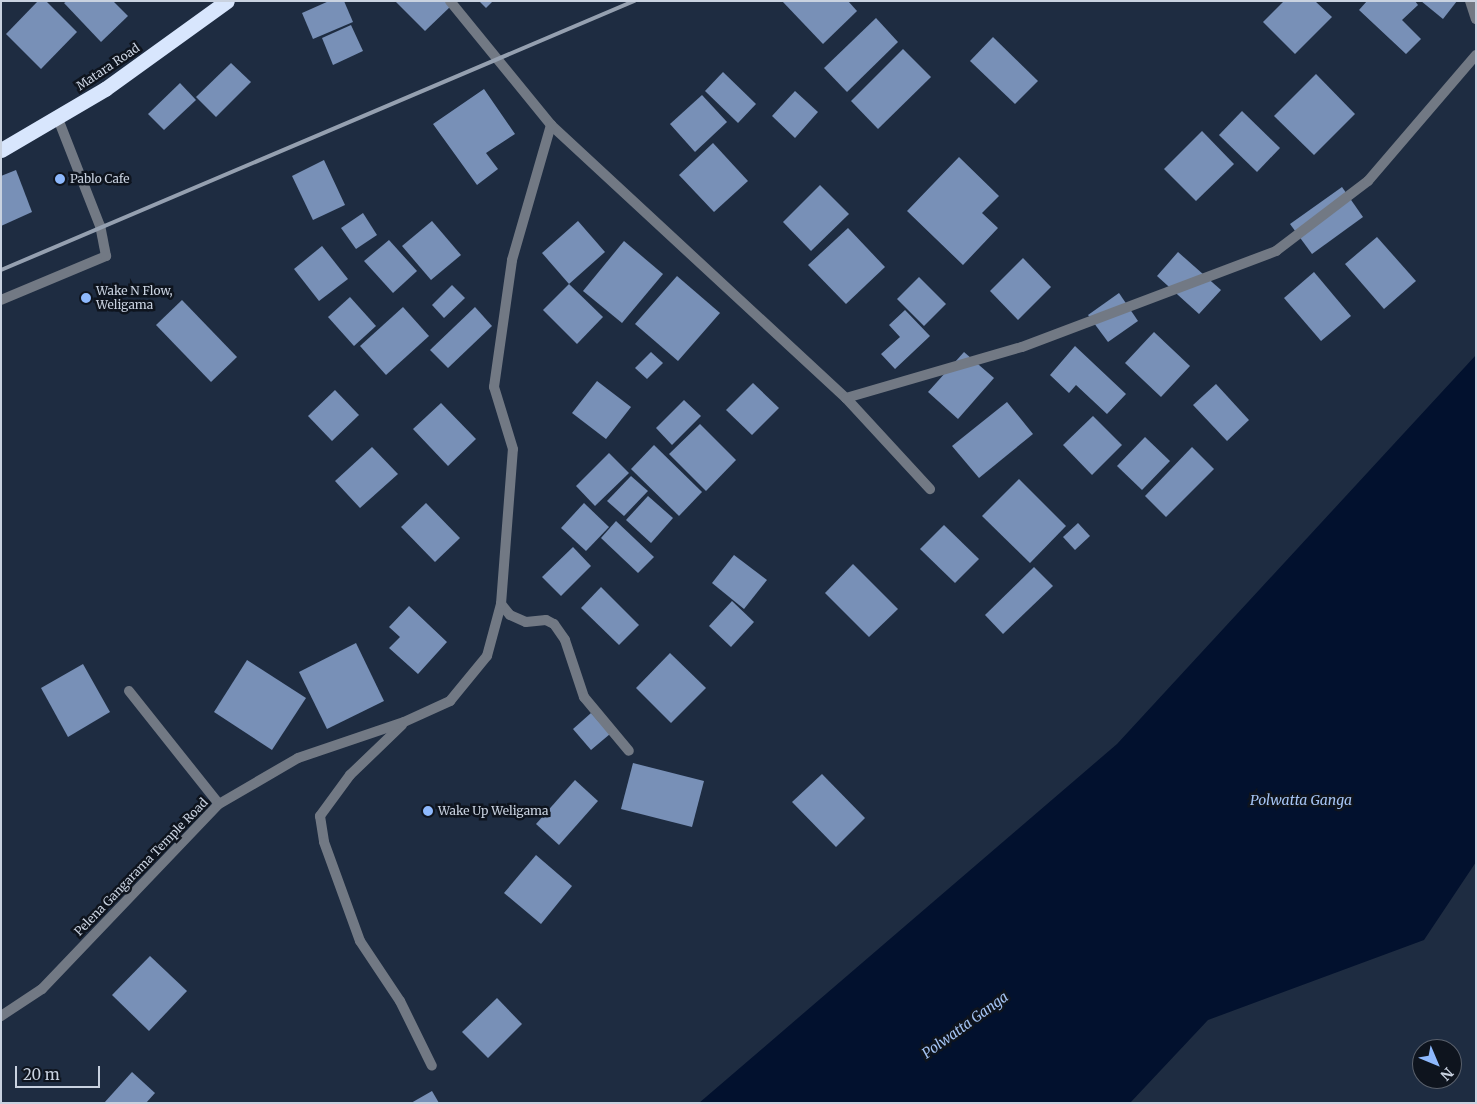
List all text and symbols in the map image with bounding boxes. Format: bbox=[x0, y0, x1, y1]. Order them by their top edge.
street label: Matara Road bbox=[74, 41, 142, 93]
place label: Pablo Cafe bbox=[70, 172, 130, 186]
marker: Pablo Cafe bbox=[54, 173, 66, 185]
place label: Wake N Flow, Weligama bbox=[96, 284, 173, 312]
marker: Wake N Flow, Weligama bbox=[80, 292, 92, 304]
water label: Polwatta Ganga bbox=[1250, 792, 1352, 808]
street label: Pelena Gangarama Temple Road bbox=[71, 795, 211, 939]
place label: Wake Up Weligama bbox=[438, 804, 548, 818]
marker: Wake Up Weligama bbox=[422, 805, 434, 817]
water label: Polwatta Ganga bbox=[919, 988, 1011, 1062]
north arrow bbox=[1412, 1039, 1462, 1089]
scale bar bbox=[18, 1056, 102, 1088]
text: N bbox=[1437, 1064, 1457, 1084]
text: 20 m bbox=[23, 1065, 60, 1084]

